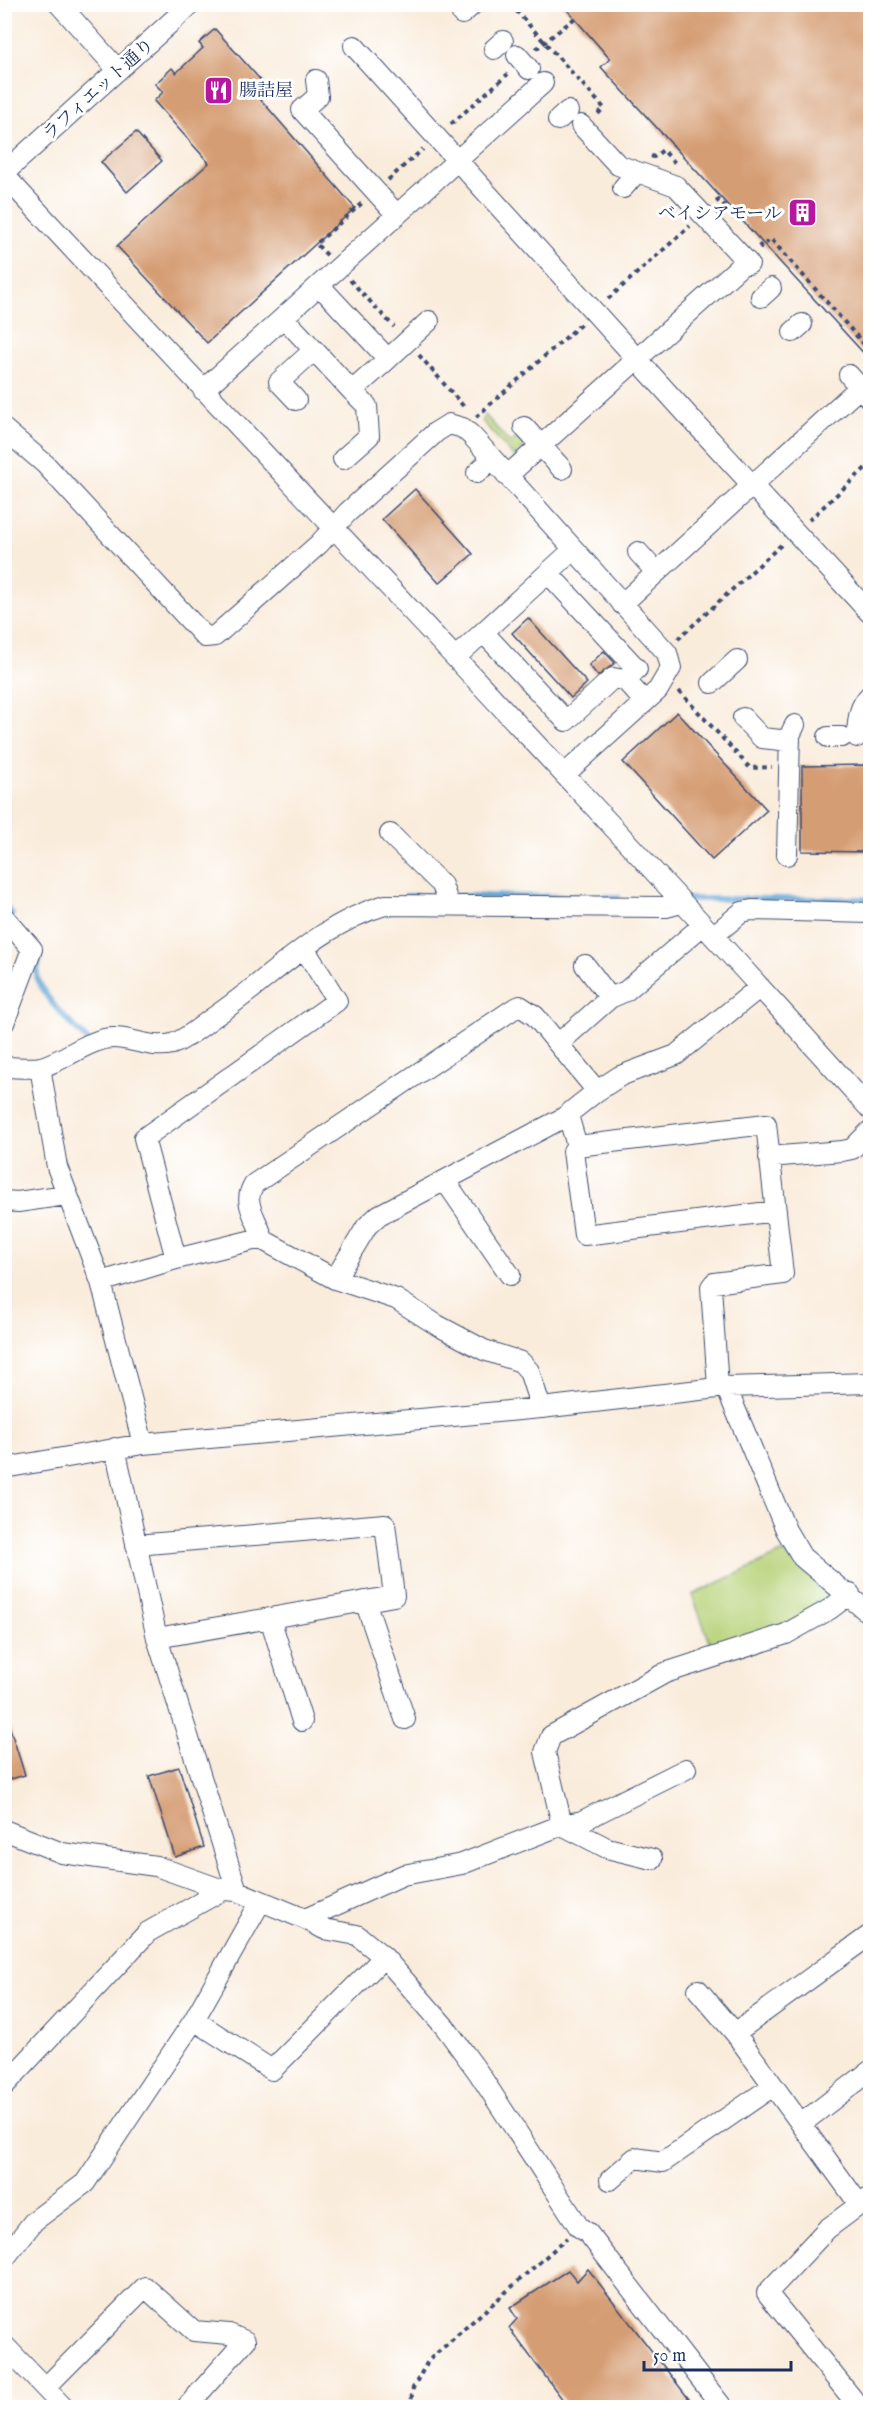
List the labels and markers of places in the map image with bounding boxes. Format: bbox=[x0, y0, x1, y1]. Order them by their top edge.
restaurant icon: 腸詰屋 bbox=[202, 74, 234, 106]
place label: 腸詰屋 bbox=[239, 80, 293, 103]
building icon: ベイシアモール bbox=[787, 197, 819, 229]
place label: ベイシアモール bbox=[658, 203, 782, 226]

